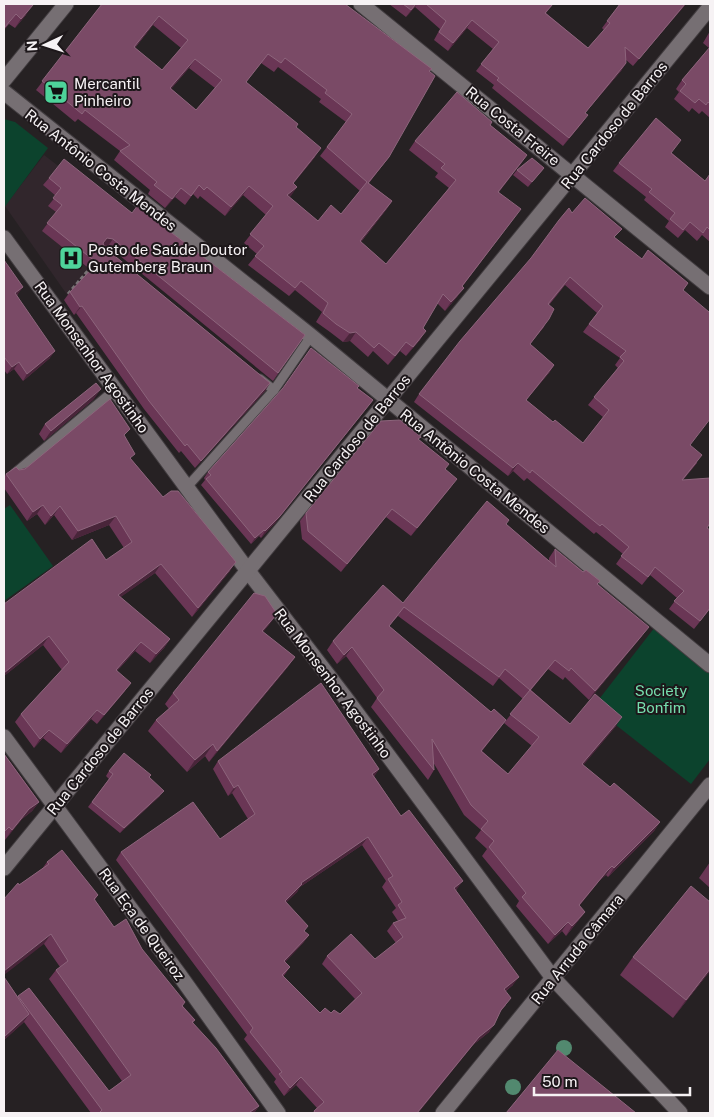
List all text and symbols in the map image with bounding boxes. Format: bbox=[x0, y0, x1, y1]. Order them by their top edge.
north arrow bbox=[20, 20, 70, 70]
text: N bbox=[24, 40, 40, 52]
street label: Rua Cardoso de Barros bbox=[557, 58, 671, 192]
place label: Mercantil Pinheiro bbox=[74, 75, 140, 109]
supermarket icon: Mercantil Pinheiro bbox=[43, 79, 69, 105]
street label: Rua Costa Freire bbox=[463, 83, 563, 169]
street label: Rua Antônio Costa Mendes bbox=[22, 106, 180, 234]
place label: Posto de Saúde Doutor Gutemberg Braun bbox=[88, 241, 247, 275]
hospital icon: Posto de Saúde Doutor Gutemberg Braun bbox=[58, 245, 84, 271]
street label: Rua Monsenhor Agostinho bbox=[31, 278, 153, 436]
street label: Rua Cardoso de Barros bbox=[300, 371, 414, 505]
street label: Rua Antônio Costa Mendes bbox=[397, 405, 553, 537]
street label: Rua Monsenhor Agostinho bbox=[271, 605, 395, 761]
park label: Society Bonfim bbox=[635, 682, 687, 716]
street label: Rua Cardoso de Barros bbox=[43, 684, 157, 818]
street label: Rua Eça de Queiroz bbox=[96, 865, 188, 983]
street label: Rua Arruda Câmara bbox=[528, 891, 626, 1007]
scale bar bbox=[534, 1064, 690, 1096]
text: 50 m bbox=[542, 1073, 577, 1090]

